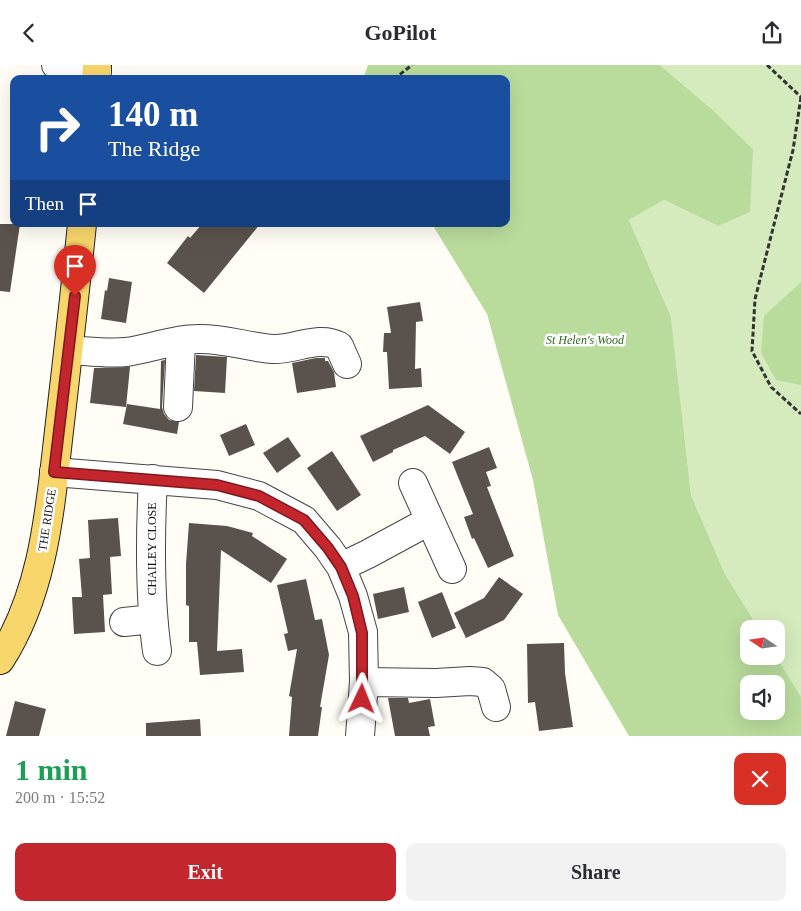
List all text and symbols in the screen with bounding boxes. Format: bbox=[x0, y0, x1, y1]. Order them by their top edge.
icon: back bbox=[15, 19, 43, 47]
icon: share bbox=[758, 19, 786, 47]
text: GoPilot bbox=[364, 20, 437, 45]
icon: right bbox=[25, 95, 90, 160]
text: 140 m bbox=[108, 95, 198, 134]
text: The Ridge bbox=[108, 136, 200, 161]
icon: arrive bbox=[74, 190, 102, 218]
text: Then bbox=[25, 193, 64, 214]
pin bbox=[54, 245, 96, 296]
icon: arrive bbox=[61, 252, 89, 280]
park label: St Helen's Wood bbox=[546, 333, 625, 347]
street label: THE RIDGE bbox=[35, 488, 59, 552]
street label: CHAILEY CLOSE bbox=[145, 502, 159, 596]
north arrow bbox=[740, 620, 785, 665]
map controls bbox=[740, 620, 785, 720]
position arrow bbox=[335, 672, 387, 724]
button: sound bbox=[740, 675, 785, 720]
text: 1 min bbox=[15, 753, 88, 786]
button: close bbox=[734, 753, 786, 805]
text: 200 m · 15:52 bbox=[15, 789, 105, 806]
button: Exit bbox=[15, 843, 396, 901]
button: Share bbox=[406, 843, 786, 901]

